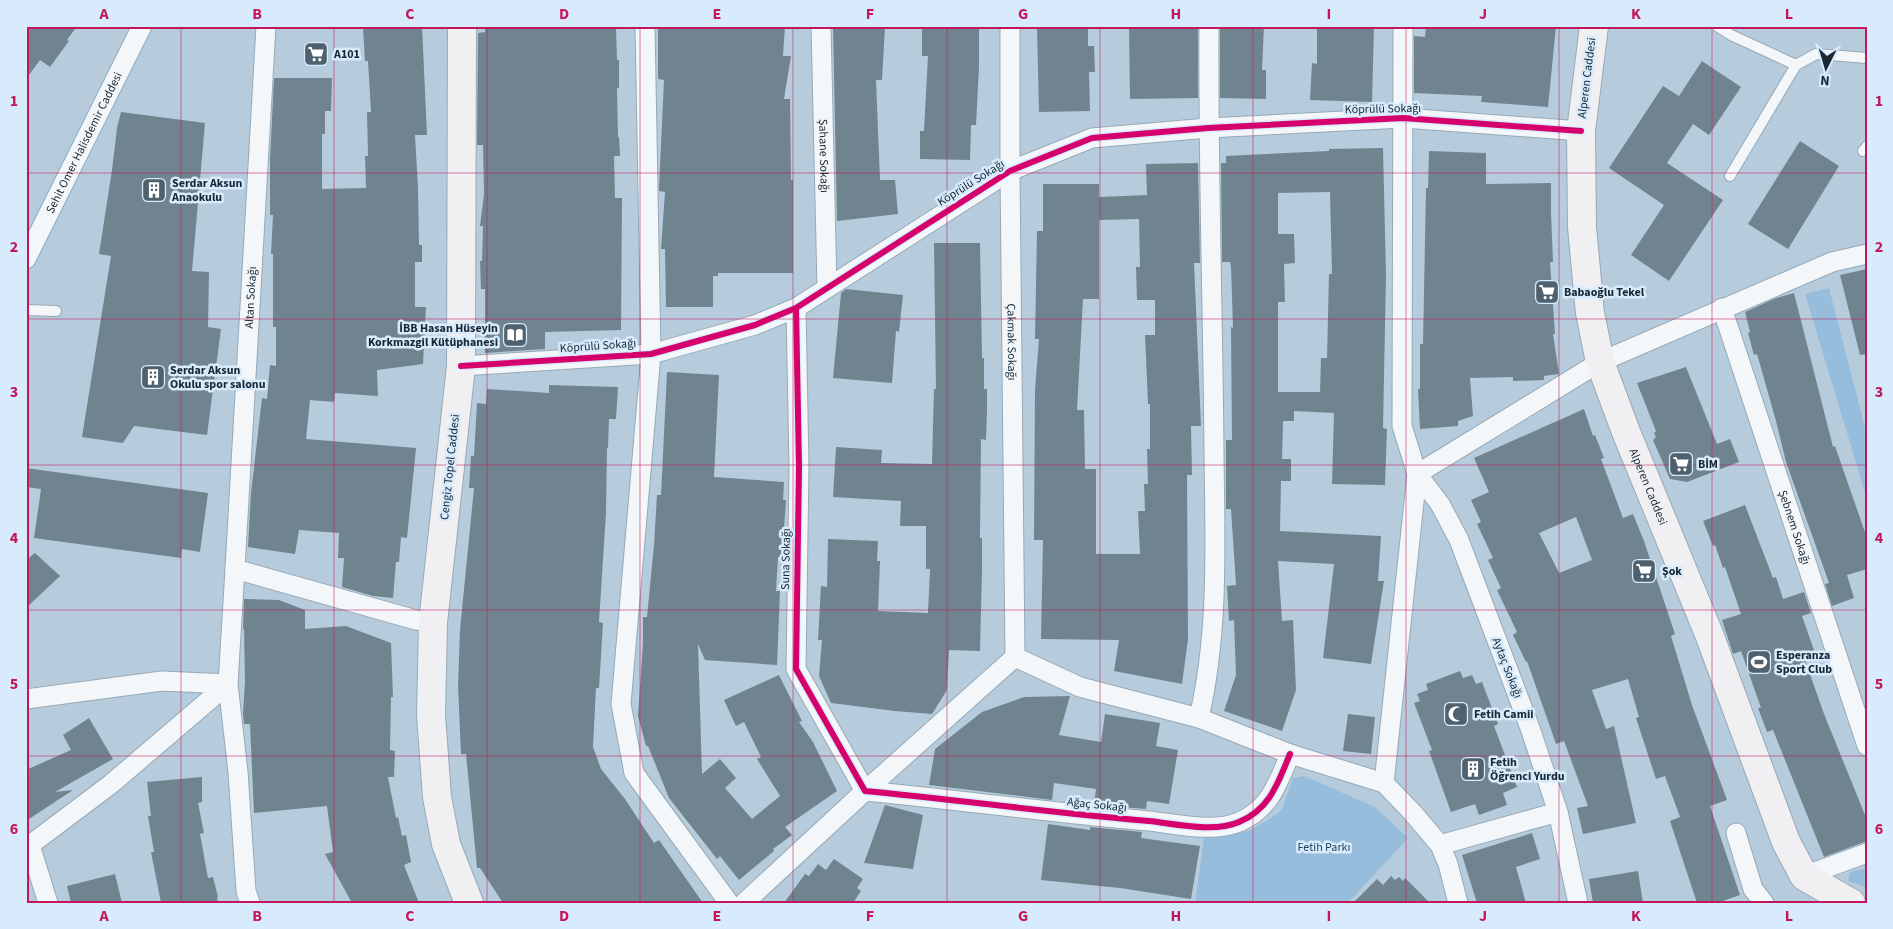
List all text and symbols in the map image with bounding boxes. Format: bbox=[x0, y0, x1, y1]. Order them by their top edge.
text: A bbox=[98, 3, 109, 25]
text: B bbox=[252, 3, 262, 25]
text: C bbox=[405, 3, 415, 25]
text: D bbox=[559, 3, 569, 25]
text: E bbox=[713, 3, 721, 25]
text: F bbox=[866, 3, 874, 25]
text: G bbox=[1018, 3, 1028, 25]
text: H bbox=[1171, 3, 1181, 25]
text: I bbox=[1327, 3, 1331, 25]
text: J bbox=[1479, 3, 1487, 25]
text: K bbox=[1631, 3, 1641, 25]
text: L bbox=[1785, 3, 1793, 25]
street label: Alperen Caddesi bbox=[1574, 37, 1600, 119]
supermarket icon: A101 bbox=[303, 41, 329, 67]
north arrow bbox=[1800, 42, 1850, 92]
place label: A101 bbox=[333, 46, 360, 63]
street label: Sehit Omer Halisdemir Caddesi bbox=[42, 69, 126, 216]
text: N bbox=[1819, 70, 1830, 90]
text: 1 bbox=[10, 90, 18, 112]
text: 1 bbox=[1875, 90, 1883, 112]
street label: Köprülü Sokağı bbox=[1345, 100, 1421, 118]
street label: Şahane Sokağı bbox=[815, 119, 833, 193]
street label: Köprülü Sokağı bbox=[934, 156, 1008, 210]
place label: Serdar Aksun Anaokulu bbox=[171, 175, 243, 206]
building icon: Serdar Aksun Anaokulu bbox=[141, 177, 167, 203]
text: 2 bbox=[10, 236, 18, 258]
text: 2 bbox=[1875, 236, 1883, 258]
street label: Altan Sokağı bbox=[240, 266, 261, 329]
supermarket icon: Babaoğlu Tekel bbox=[1534, 279, 1560, 305]
place label: Babaoğlu Tekel bbox=[1564, 284, 1645, 301]
street label: Çakmak Sokağı bbox=[1003, 303, 1021, 381]
place label: İBB Hasan Hüseyin Korkmazgil Kütüphanesi bbox=[368, 320, 498, 351]
library icon: İBB Hasan Hüseyin Korkmazgil Kütüphanesi bbox=[502, 322, 528, 348]
street label: Köprülü Sokağı bbox=[559, 335, 637, 357]
place label: Serdar Aksun Okulu spor salonu bbox=[170, 362, 266, 393]
building icon: Serdar Aksun Okulu spor salonu bbox=[140, 364, 166, 390]
text: 3 bbox=[10, 381, 18, 403]
text: 3 bbox=[1875, 381, 1883, 403]
street label: Cengiz Topel Caddesi bbox=[436, 413, 464, 521]
street label: Alperen Caddesi bbox=[1625, 446, 1672, 528]
supermarket icon: BİM bbox=[1668, 451, 1694, 477]
place label: BİM bbox=[1698, 456, 1718, 473]
street label: Şebnem Sokağı bbox=[1774, 488, 1815, 567]
text: 4 bbox=[10, 527, 19, 549]
text: 4 bbox=[1875, 527, 1884, 549]
street label: Suna Sokağı bbox=[777, 528, 795, 590]
supermarket icon: Şok bbox=[1631, 558, 1657, 584]
place label: Şok bbox=[1662, 563, 1682, 580]
street label: Aytaç Sokağı bbox=[1488, 635, 1526, 701]
place label: Esperanza Sport Club bbox=[1776, 647, 1832, 678]
sports icon: Esperanza Sport Club bbox=[1746, 649, 1772, 675]
text: 5 bbox=[10, 673, 18, 695]
text: 5 bbox=[1875, 673, 1883, 695]
mosque icon: Fetih Camii bbox=[1443, 701, 1469, 727]
place label: Fetih Camii bbox=[1474, 706, 1534, 723]
place label: Fetih Öğrenci Yurdu bbox=[1490, 754, 1565, 785]
building icon: Fetih Öğrenci Yurdu bbox=[1460, 756, 1486, 782]
street label: Ağaç Sokağı bbox=[1066, 793, 1128, 817]
text: 6 bbox=[10, 818, 18, 840]
text: 6 bbox=[1875, 818, 1883, 840]
park label: Fetih Parkı bbox=[1298, 839, 1350, 856]
text: A bbox=[98, 905, 109, 927]
text: B bbox=[252, 905, 262, 927]
text: C bbox=[405, 905, 415, 927]
text: D bbox=[559, 905, 569, 927]
text: E bbox=[713, 905, 721, 927]
text: F bbox=[866, 905, 874, 927]
text: G bbox=[1018, 905, 1028, 927]
text: H bbox=[1171, 905, 1181, 927]
text: I bbox=[1327, 905, 1331, 927]
text: J bbox=[1479, 905, 1487, 927]
text: K bbox=[1631, 905, 1641, 927]
text: L bbox=[1785, 905, 1793, 927]

